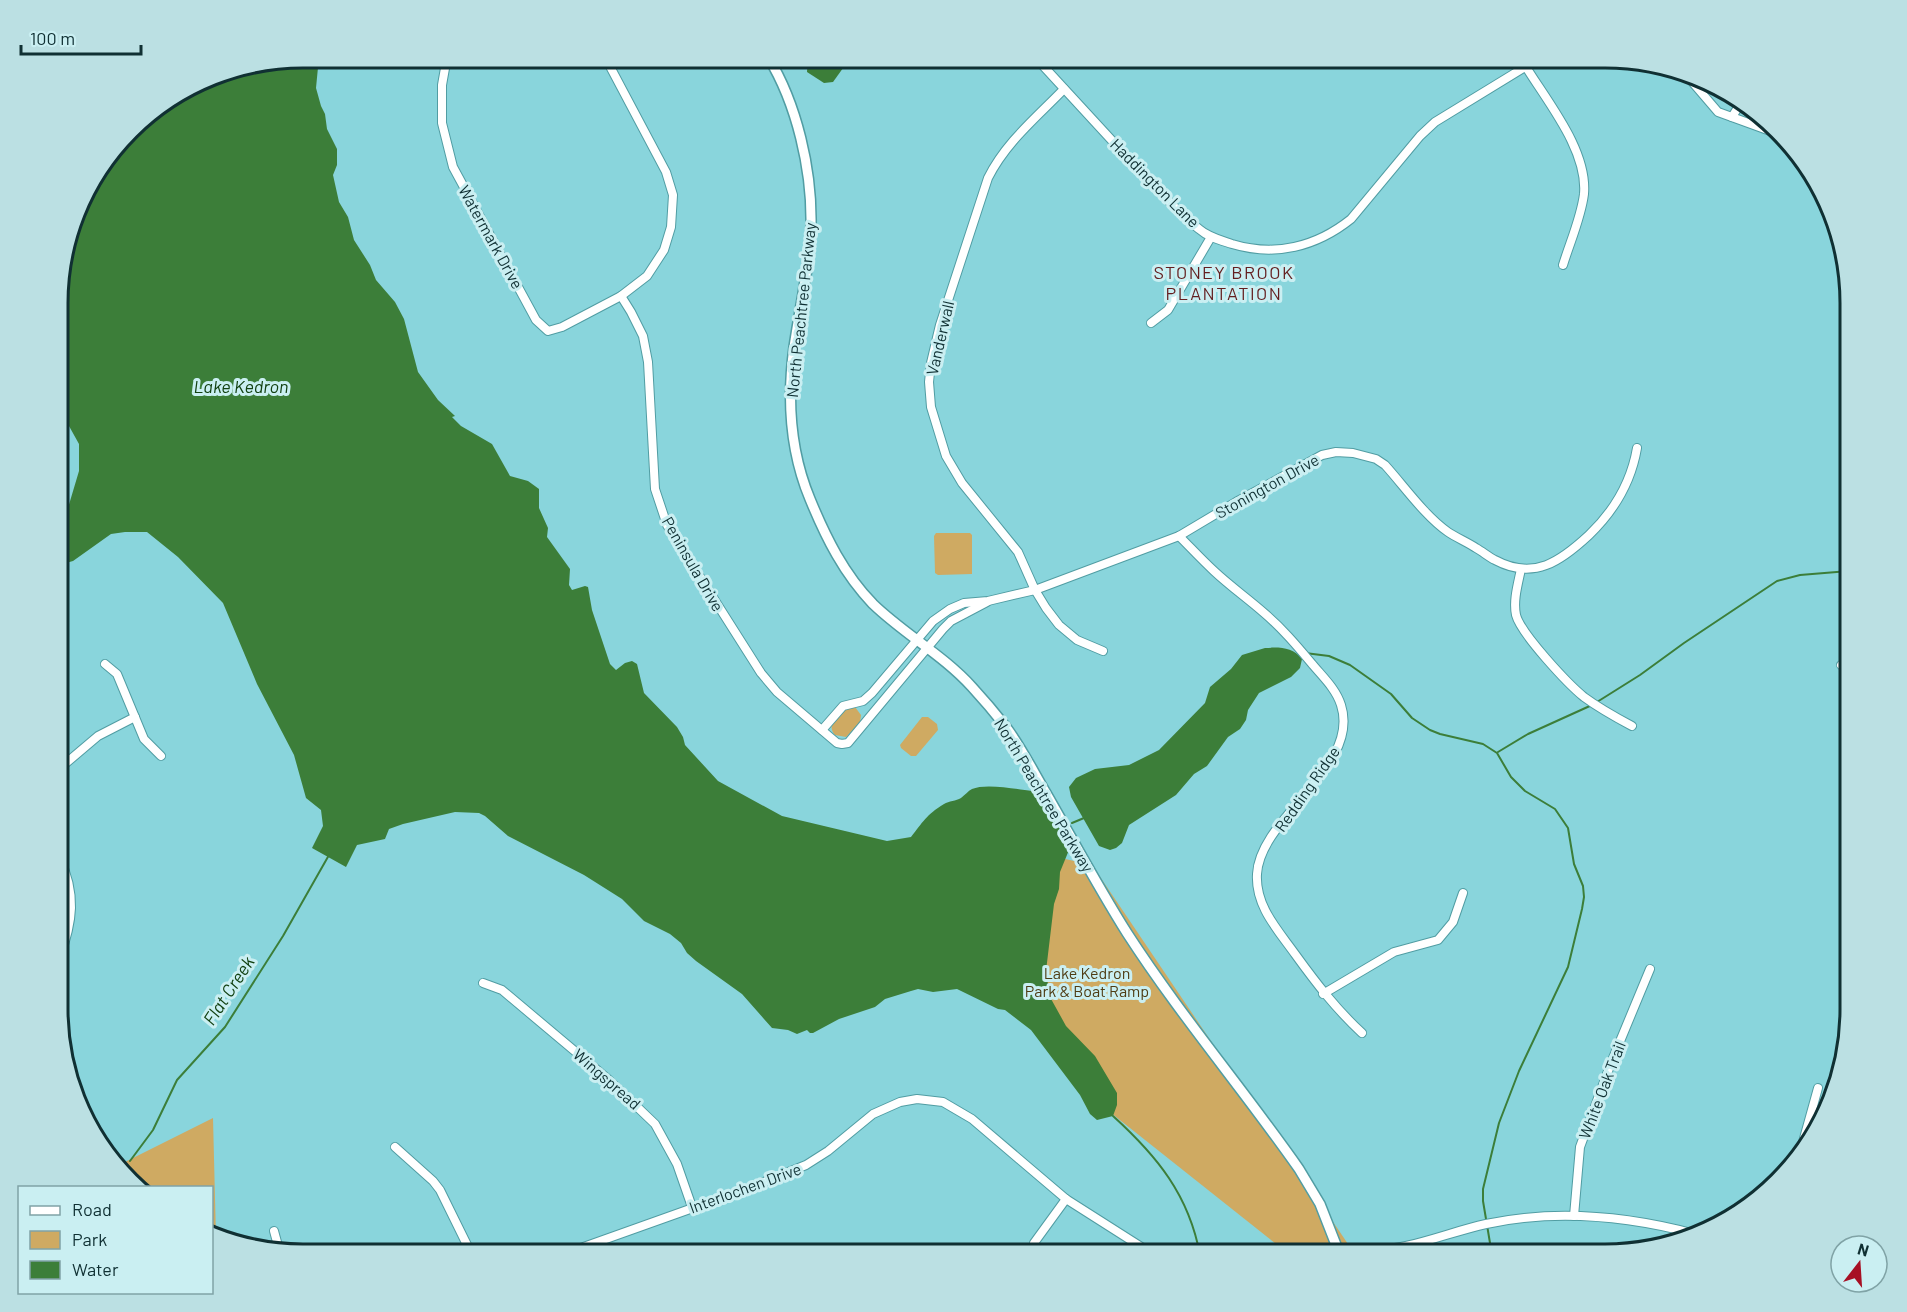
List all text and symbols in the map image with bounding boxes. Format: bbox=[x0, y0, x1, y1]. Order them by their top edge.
scale bar bbox=[21, 18, 141, 56]
text: 100 m bbox=[30, 27, 75, 49]
street label: Haddington Lane bbox=[1107, 134, 1204, 231]
street label: Watermark Drive bbox=[455, 182, 528, 292]
street label: North Peachtree Parkway bbox=[782, 221, 819, 398]
district label: STONEY BROOK PLANTATION bbox=[1153, 261, 1295, 304]
street label: Vanderwall bbox=[922, 299, 957, 377]
water label: Lake Kedron bbox=[193, 375, 289, 397]
street label: Stonington Drive bbox=[1212, 449, 1322, 522]
street label: Peninsula Drive bbox=[659, 513, 728, 614]
street label: North Peachtree Parkway bbox=[991, 714, 1098, 876]
street label: Redding Ridge bbox=[1270, 742, 1343, 835]
water label: Flat Creek bbox=[198, 952, 259, 1029]
park label: Lake Kedron Park & Boat Ramp bbox=[1025, 963, 1149, 1000]
street label: White Oak Trail bbox=[1574, 1038, 1629, 1141]
street label: Wingspread bbox=[570, 1044, 645, 1113]
street label: Interlochen Drive bbox=[686, 1158, 803, 1217]
legend bbox=[18, 1186, 213, 1294]
text: Road bbox=[72, 1198, 112, 1220]
text: Park bbox=[72, 1228, 107, 1250]
north arrow bbox=[1829, 1234, 1889, 1294]
text: N bbox=[1856, 1239, 1871, 1260]
text: Water bbox=[72, 1258, 119, 1280]

